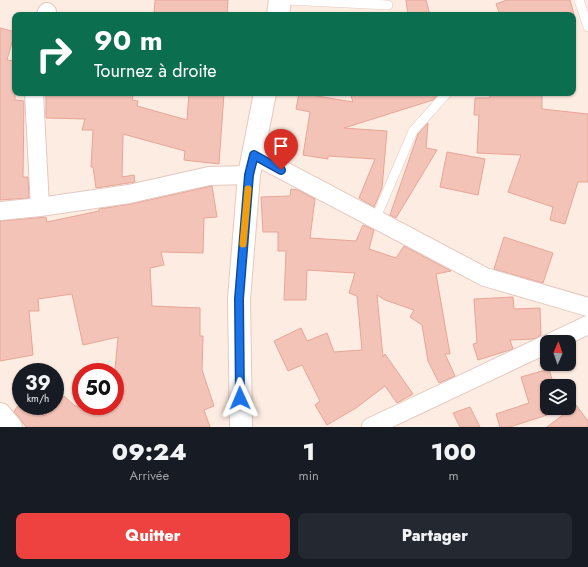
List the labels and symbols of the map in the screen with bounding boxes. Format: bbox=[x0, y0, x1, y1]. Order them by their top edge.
pin bbox=[264, 129, 298, 170]
north arrow bbox=[540, 335, 576, 371]
speed limit sign: 50 bbox=[72, 363, 124, 415]
position arrow bbox=[219, 377, 261, 419]

